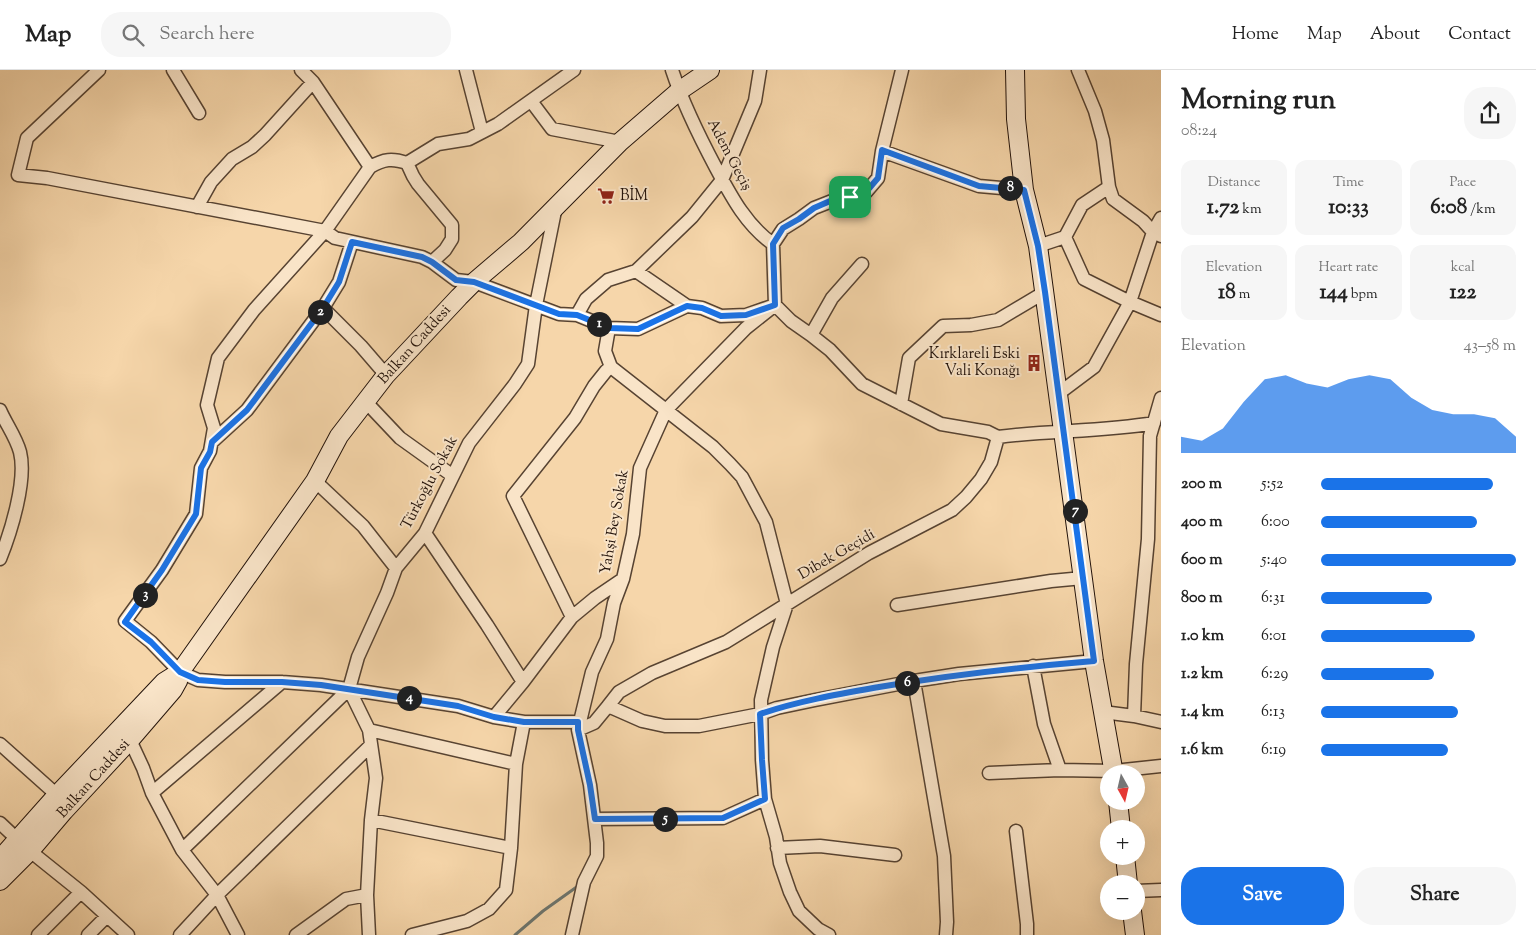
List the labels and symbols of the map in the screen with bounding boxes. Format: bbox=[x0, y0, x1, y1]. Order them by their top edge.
street label: Adem Geçiş bbox=[701, 115, 757, 195]
pin bbox=[829, 176, 871, 218]
pin: 8 bbox=[998, 176, 1022, 200]
place label: BİM bbox=[620, 185, 648, 207]
supermarket icon: BİM bbox=[596, 186, 616, 206]
pin: 2 bbox=[308, 300, 332, 324]
street label: Balkan Caddesi bbox=[374, 301, 456, 389]
pin: 1 bbox=[586, 312, 612, 336]
place label: Kırklareli Eski Vali Konağı bbox=[929, 344, 1020, 382]
building icon: Kırklareli Eski Vali Konağı bbox=[1024, 353, 1044, 373]
street label: Türkoğlu Sokak bbox=[397, 433, 463, 533]
street label: Yahşi Bey Sokak bbox=[595, 468, 635, 576]
pin: 7 bbox=[1062, 498, 1088, 524]
street label: Dibek Geçidi bbox=[795, 525, 879, 585]
pin: 3 bbox=[132, 582, 158, 608]
pin: 6 bbox=[894, 670, 920, 696]
pin: 4 bbox=[396, 686, 422, 710]
street label: Balkan Caddesi bbox=[53, 735, 135, 823]
north arrow bbox=[1100, 765, 1145, 810]
pin: 5 bbox=[652, 806, 678, 832]

